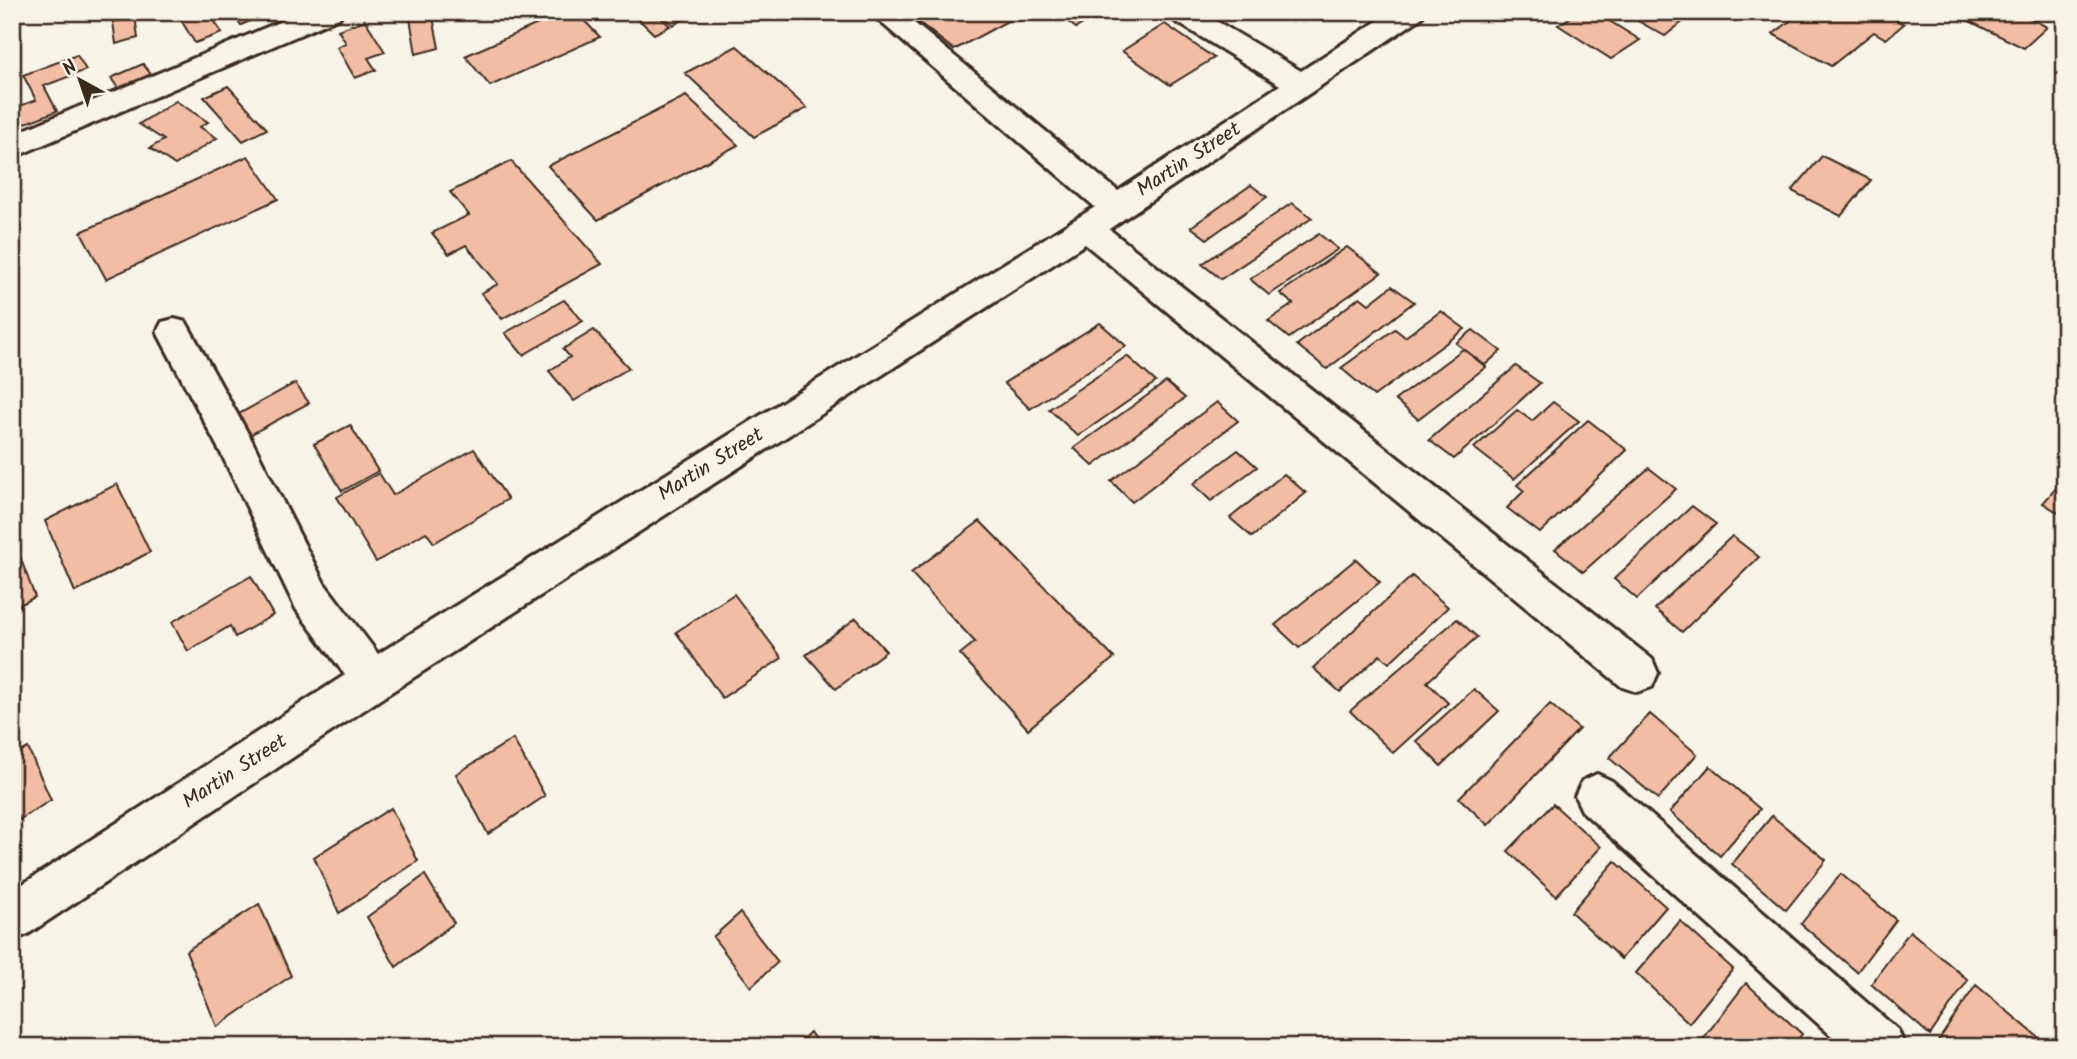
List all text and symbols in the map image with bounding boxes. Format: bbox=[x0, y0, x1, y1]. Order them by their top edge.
north arrow bbox=[46, 46, 116, 116]
text: N bbox=[56, 53, 85, 84]
street label: Martin Street bbox=[1130, 113, 1249, 206]
street label: Martin Street bbox=[652, 419, 771, 511]
street label: Martin Street bbox=[176, 725, 295, 818]

